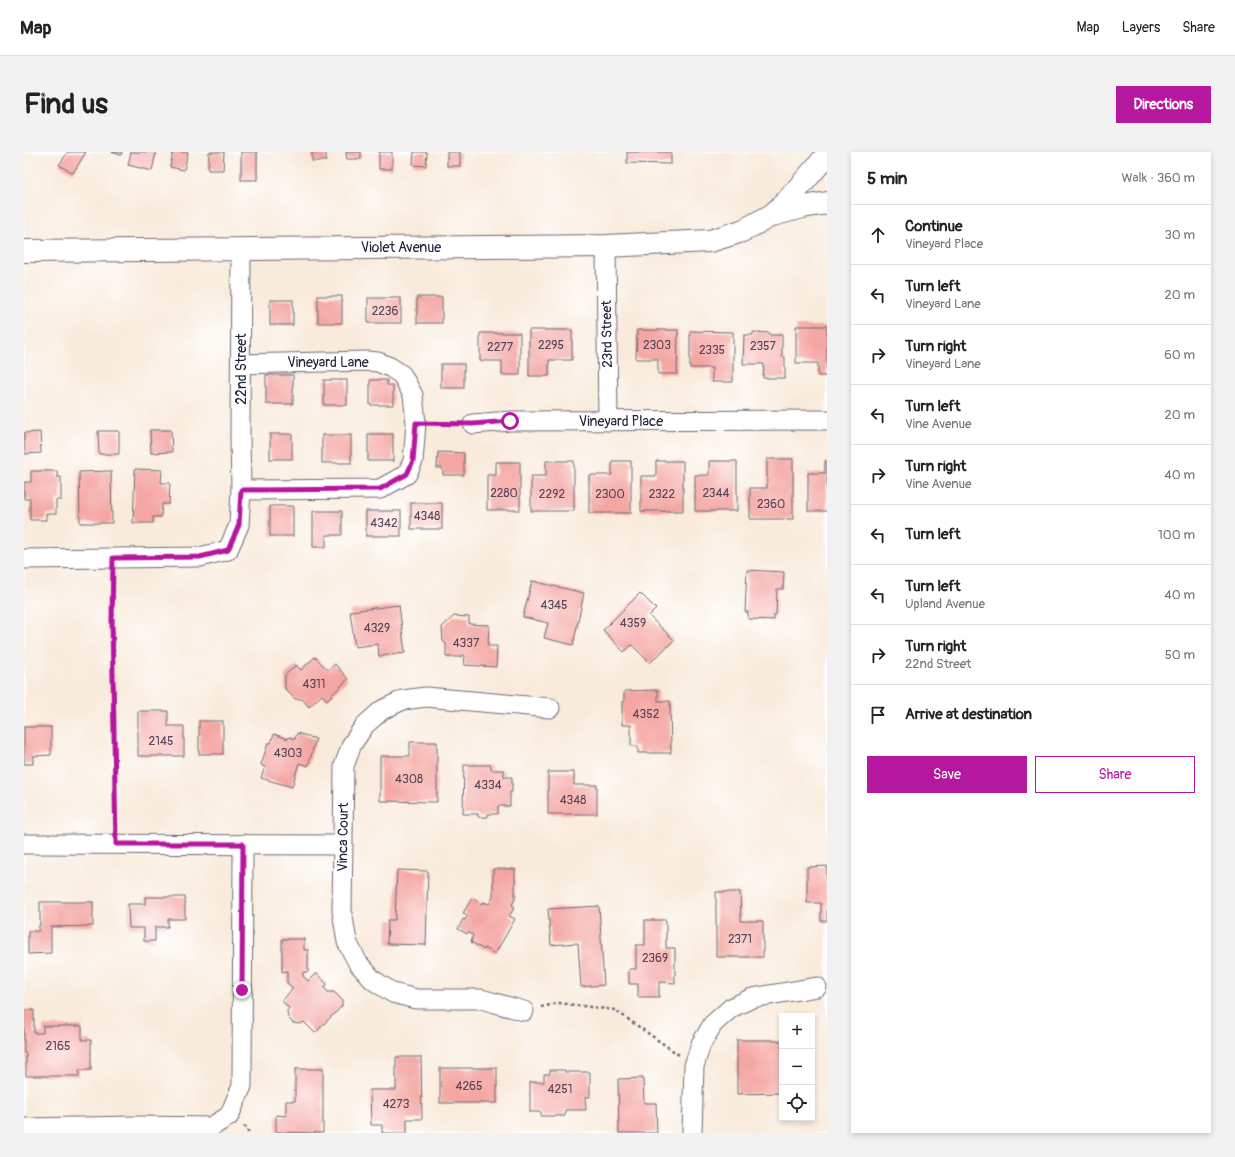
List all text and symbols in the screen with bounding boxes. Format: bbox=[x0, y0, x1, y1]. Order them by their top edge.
text: Map bbox=[20, 16, 51, 40]
text: Map bbox=[1077, 19, 1100, 36]
text: Layers bbox=[1122, 19, 1160, 36]
text: Share bbox=[1182, 19, 1215, 36]
button: Directions bbox=[1116, 86, 1211, 123]
text: Find us bbox=[24, 87, 108, 122]
text: 5 min bbox=[867, 168, 907, 189]
text: Walk · 360 m bbox=[1121, 170, 1195, 186]
text: Continue bbox=[905, 217, 963, 236]
icon: ahead bbox=[867, 224, 889, 246]
text: 30 m bbox=[1165, 227, 1195, 243]
text: Vineyard Place bbox=[905, 236, 983, 252]
street label: Violet Avenue bbox=[361, 239, 441, 256]
text: Turn left bbox=[905, 277, 961, 296]
icon: left bbox=[867, 284, 889, 306]
text: 20 m bbox=[1164, 287, 1195, 303]
text: Vineyard Lane bbox=[905, 296, 981, 312]
street label: 23rd Street bbox=[598, 300, 616, 368]
house number: 2236 bbox=[372, 304, 398, 319]
street label: 22nd Street bbox=[233, 333, 250, 405]
text: Turn right bbox=[905, 337, 966, 356]
house number: 2295 bbox=[538, 338, 564, 353]
house number: 2303 bbox=[643, 338, 671, 353]
house number: 2357 bbox=[750, 339, 777, 354]
house number: 2277 bbox=[487, 340, 514, 355]
house number: 2335 bbox=[699, 343, 725, 358]
icon: right bbox=[867, 344, 889, 366]
text: 60 m bbox=[1164, 347, 1195, 363]
street label: Vineyard Lane bbox=[287, 354, 369, 371]
text: Vineyard Lane bbox=[905, 356, 981, 372]
text: Turn left bbox=[905, 397, 961, 416]
icon: left bbox=[867, 404, 889, 426]
text: 20 m bbox=[1164, 407, 1195, 423]
route start bbox=[501, 412, 519, 430]
street label: Vineyard Place bbox=[579, 413, 663, 430]
text: Vine Avenue bbox=[905, 416, 972, 432]
text: Turn right bbox=[905, 457, 966, 476]
icon: right bbox=[867, 464, 889, 486]
text: 40 m bbox=[1164, 467, 1195, 483]
text: Vine Avenue bbox=[905, 476, 972, 492]
house number: 2280 bbox=[490, 486, 518, 501]
house number: 2344 bbox=[703, 486, 730, 501]
house number: 2292 bbox=[539, 487, 565, 502]
house number: 2300 bbox=[595, 487, 625, 502]
house number: 2322 bbox=[649, 487, 676, 502]
house number: 2360 bbox=[757, 497, 785, 512]
house number: 4348 bbox=[414, 509, 440, 524]
house number: 4342 bbox=[370, 516, 398, 531]
icon: left bbox=[867, 524, 889, 546]
text: Turn left bbox=[905, 525, 961, 544]
text: 100 m bbox=[1158, 527, 1195, 543]
text: Turn left bbox=[905, 577, 961, 596]
icon: left bbox=[867, 584, 889, 606]
text: 40 m bbox=[1164, 587, 1195, 603]
text: Upland Avenue bbox=[905, 596, 985, 612]
house number: 4345 bbox=[540, 598, 568, 613]
house number: 4359 bbox=[620, 616, 646, 631]
house number: 4329 bbox=[364, 621, 390, 636]
house number: 4337 bbox=[453, 636, 480, 651]
text: Turn right bbox=[905, 637, 966, 656]
icon: right bbox=[867, 644, 889, 666]
text: 50 m bbox=[1165, 647, 1195, 663]
text: 22nd Street bbox=[905, 656, 971, 672]
house number: 4311 bbox=[302, 677, 326, 692]
icon: arrive bbox=[867, 704, 889, 726]
text: Arrive at destination bbox=[905, 705, 1032, 724]
house number: 4352 bbox=[633, 707, 660, 722]
house number: 2145 bbox=[149, 734, 173, 749]
house number: 4303 bbox=[274, 746, 303, 761]
button: Save bbox=[867, 756, 1027, 793]
button: Share bbox=[1035, 756, 1195, 793]
house number: 4308 bbox=[395, 772, 423, 787]
house number: 4334 bbox=[474, 778, 502, 793]
house number: 4348 bbox=[560, 793, 586, 808]
street label: Vinca Court bbox=[334, 802, 352, 872]
house number: 2371 bbox=[728, 932, 752, 947]
house number: 2369 bbox=[642, 951, 668, 966]
route end bbox=[233, 981, 251, 999]
map controls bbox=[779, 1013, 815, 1121]
button: + bbox=[779, 1013, 815, 1049]
house number: 2165 bbox=[46, 1039, 70, 1054]
button: − bbox=[779, 1049, 815, 1085]
house number: 4265 bbox=[455, 1079, 483, 1094]
house number: 4251 bbox=[548, 1082, 572, 1097]
button: locate bbox=[779, 1085, 815, 1121]
house number: 4273 bbox=[383, 1097, 410, 1112]

